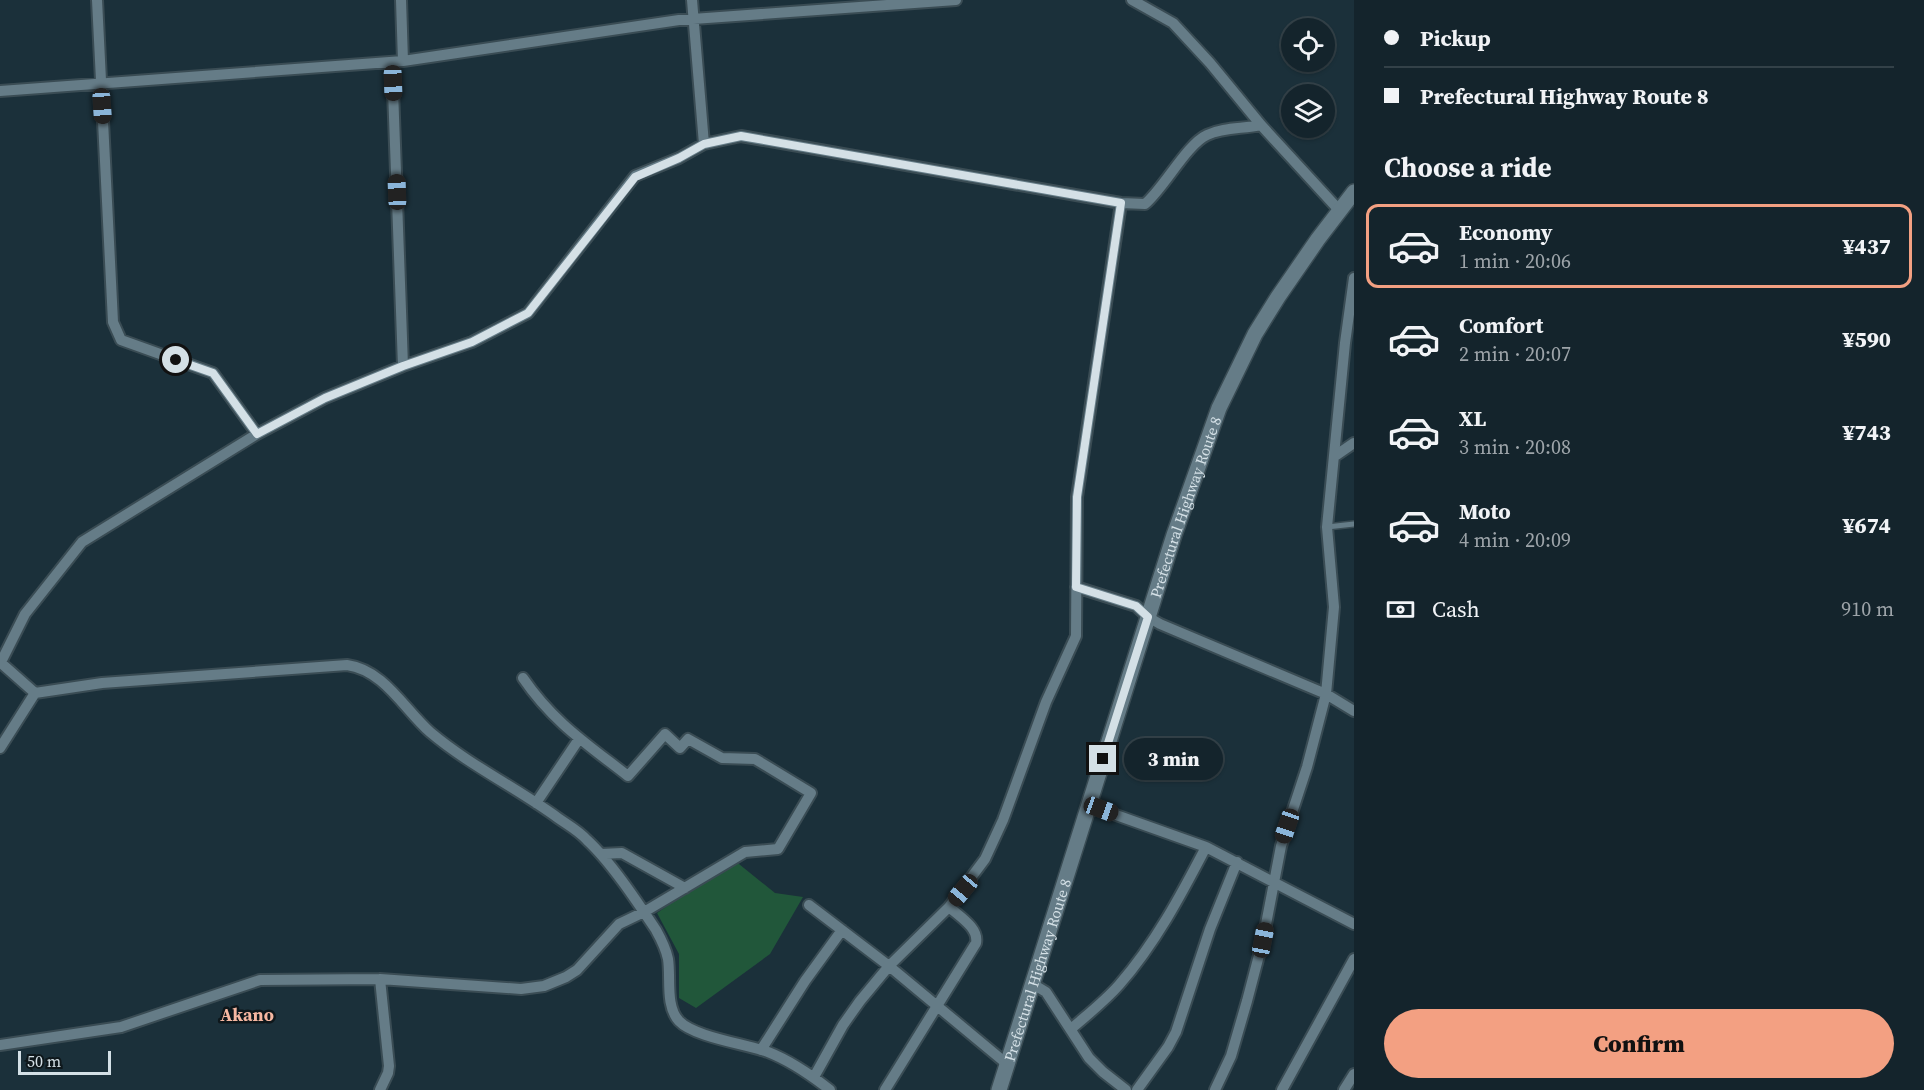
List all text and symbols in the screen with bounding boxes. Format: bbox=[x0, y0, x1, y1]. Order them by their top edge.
map controls bbox=[1281, 18, 1335, 138]
button: locate bbox=[1281, 18, 1335, 72]
text: Pickup bbox=[1420, 23, 1491, 53]
car bbox=[383, 65, 403, 101]
text: Prefectural Highway Route 8 bbox=[1420, 81, 1709, 111]
button: layers bbox=[1281, 84, 1335, 138]
car bbox=[92, 87, 112, 125]
text: Choose a ride bbox=[1384, 149, 1552, 186]
car bbox=[387, 174, 407, 210]
text: Economy bbox=[1459, 217, 1553, 247]
icon: car bbox=[1387, 219, 1441, 273]
text: ¥437 bbox=[1843, 231, 1891, 261]
text: 1 min · 20:06 bbox=[1459, 247, 1571, 275]
text: Comfort bbox=[1459, 310, 1543, 340]
icon: car bbox=[1387, 312, 1441, 366]
text: ¥590 bbox=[1843, 324, 1891, 354]
text: 2 min · 20:07 bbox=[1459, 340, 1571, 368]
route start bbox=[162, 346, 189, 373]
text: XL bbox=[1459, 403, 1486, 433]
icon: car bbox=[1387, 405, 1441, 459]
street label: Prefectural Highway Route 8 bbox=[1144, 413, 1226, 600]
text: ¥743 bbox=[1843, 417, 1891, 447]
text: 3 min · 20:08 bbox=[1459, 433, 1571, 461]
text: Moto bbox=[1459, 496, 1511, 526]
icon: car bbox=[1387, 498, 1441, 552]
text: ¥674 bbox=[1843, 510, 1891, 540]
text: 4 min · 20:09 bbox=[1459, 526, 1571, 554]
icon: cash bbox=[1384, 593, 1417, 626]
text: Cash bbox=[1432, 594, 1480, 624]
text: 910 m bbox=[1841, 595, 1894, 623]
callout: 3 min bbox=[1124, 738, 1223, 780]
route end bbox=[1089, 745, 1116, 772]
text: 3 min bbox=[1147, 745, 1200, 773]
car bbox=[1081, 794, 1121, 824]
car bbox=[1273, 806, 1301, 846]
car bbox=[945, 870, 981, 910]
street label: Prefectural Highway Route 8 bbox=[998, 876, 1076, 1064]
car bbox=[1251, 921, 1275, 959]
district label: Akano bbox=[220, 1002, 274, 1027]
button: Confirm bbox=[1384, 1009, 1894, 1078]
scale bar bbox=[18, 1048, 111, 1076]
text: 50 m bbox=[27, 1050, 61, 1072]

